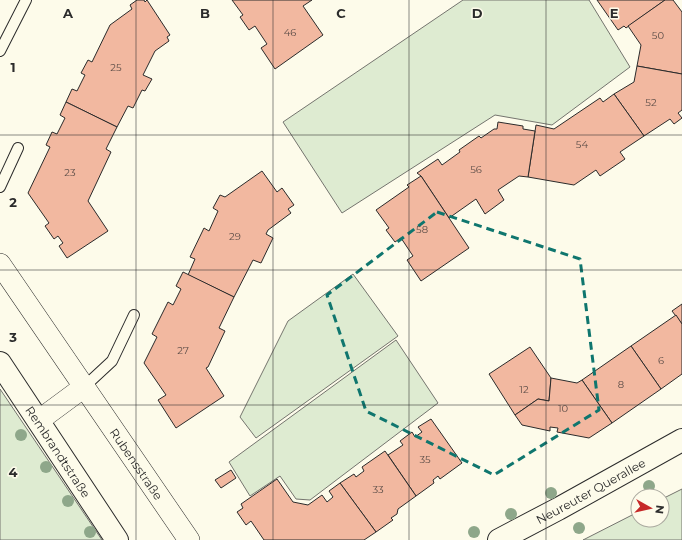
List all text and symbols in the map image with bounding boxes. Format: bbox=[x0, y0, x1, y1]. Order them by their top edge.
text: A bbox=[62, 5, 74, 21]
text: B bbox=[200, 5, 210, 21]
text: C bbox=[336, 5, 346, 21]
text: D bbox=[472, 5, 483, 21]
text: E bbox=[610, 5, 619, 21]
house number: 46 bbox=[284, 26, 296, 39]
house number: 50 bbox=[652, 29, 665, 42]
text: 1 bbox=[10, 59, 16, 75]
house number: 25 bbox=[110, 61, 122, 74]
house number: 52 bbox=[645, 96, 657, 109]
house number: 54 bbox=[576, 138, 589, 151]
house number: 56 bbox=[470, 163, 482, 176]
house number: 23 bbox=[64, 166, 76, 179]
text: 2 bbox=[9, 194, 17, 210]
house number: 58 bbox=[416, 223, 428, 236]
house number: 29 bbox=[229, 230, 241, 243]
text: 3 bbox=[8, 329, 17, 345]
house number: 27 bbox=[177, 344, 189, 357]
house number: 6 bbox=[658, 354, 664, 367]
house number: 8 bbox=[618, 378, 624, 391]
house number: 12 bbox=[519, 383, 529, 396]
house number: 10 bbox=[558, 402, 568, 415]
street label: Rembrandtstraße bbox=[23, 403, 94, 500]
street label: Rubensstraße bbox=[107, 425, 167, 502]
house number: 35 bbox=[419, 453, 431, 466]
street label: Neureuter Querallee bbox=[533, 454, 648, 527]
text: 4 bbox=[9, 464, 18, 480]
house number: 33 bbox=[372, 483, 384, 496]
north arrow bbox=[630, 488, 670, 528]
text: N bbox=[652, 504, 667, 515]

